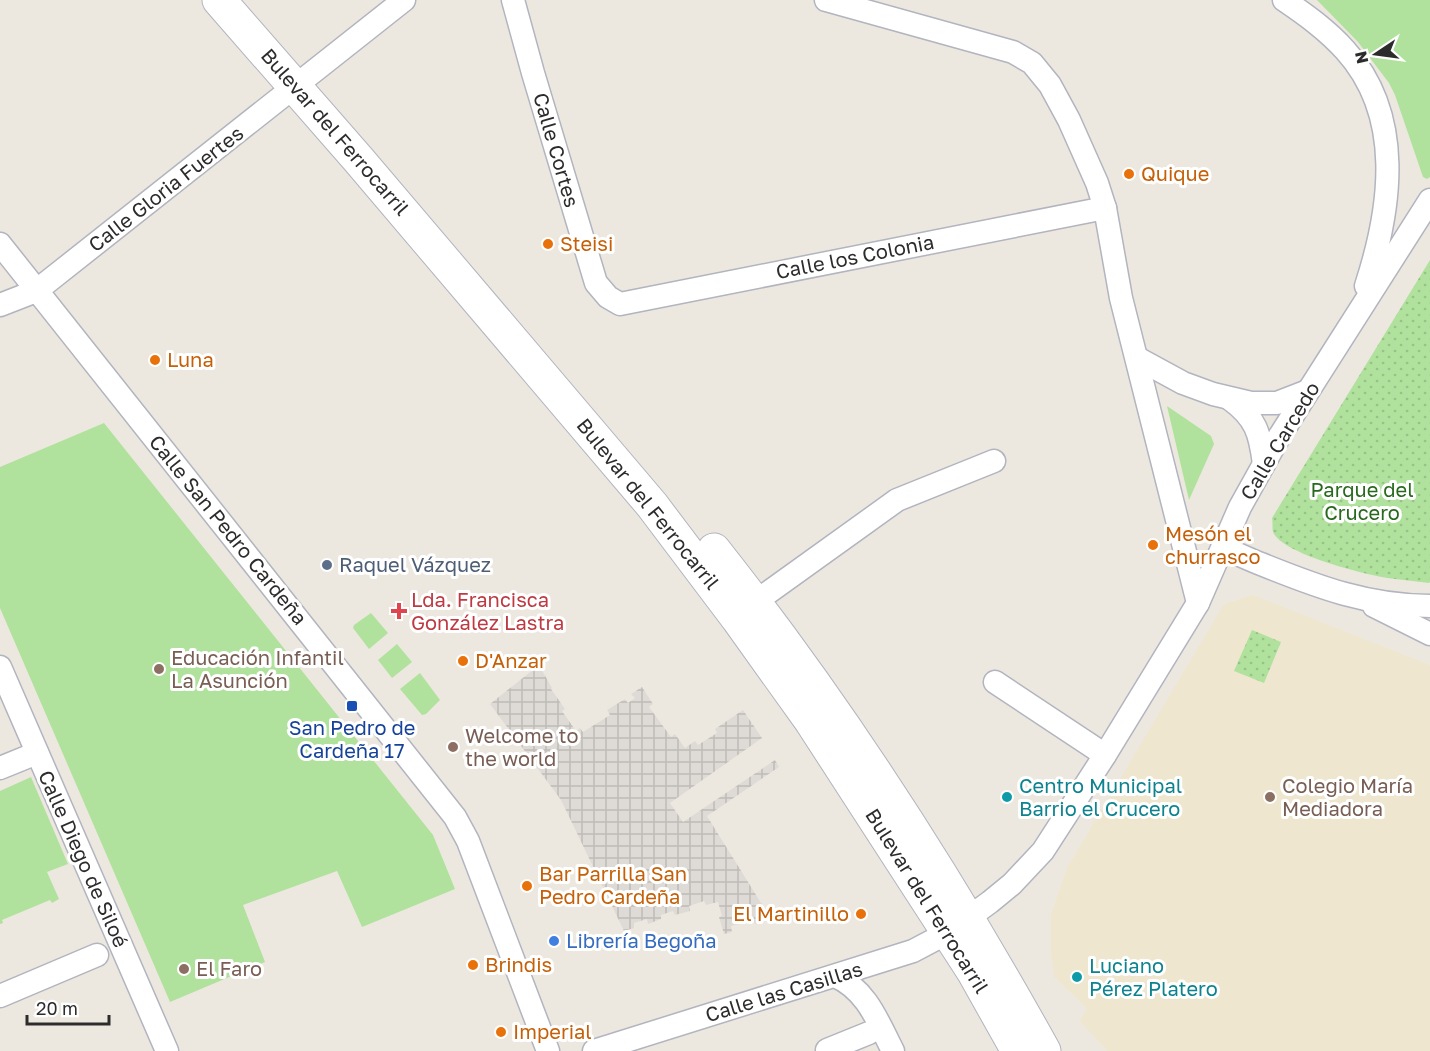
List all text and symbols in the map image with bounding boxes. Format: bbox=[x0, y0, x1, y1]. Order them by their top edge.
north arrow bbox=[1346, 24, 1406, 84]
street label: Bulevar del Ferrocarril bbox=[257, 43, 415, 220]
text: N bbox=[1350, 49, 1372, 66]
street label: Calle Cortes bbox=[529, 90, 585, 210]
street label: Calle Gloria Fuertes bbox=[83, 120, 248, 256]
place label: Quique bbox=[1141, 161, 1209, 185]
marker: Quique bbox=[1122, 167, 1136, 181]
street label: Calle los Colonia bbox=[774, 229, 936, 283]
place label: Steisi bbox=[560, 231, 613, 255]
marker: Steisi bbox=[541, 237, 555, 251]
place label: Luna bbox=[167, 347, 214, 371]
marker: Luna bbox=[148, 353, 162, 367]
street label: Calle Carcedo bbox=[1235, 377, 1324, 504]
street label: Bulevar del Ferrocarril bbox=[572, 413, 725, 594]
street label: Calle San Pedro Cardeña bbox=[145, 430, 313, 629]
park label: Parque del Crucero bbox=[1310, 477, 1414, 524]
place label: Mesón el churrasco bbox=[1165, 521, 1261, 568]
marker: Mesón el churrasco bbox=[1146, 538, 1160, 552]
place label: Raquel Vázquez bbox=[339, 552, 491, 576]
marker: Raquel Vázquez bbox=[320, 558, 334, 572]
place label: Lda. Francisca González Lastra bbox=[411, 587, 564, 634]
marker: Lda. Francisca González Lastra bbox=[392, 604, 406, 618]
place label: Educación Infantil La Asunción bbox=[171, 645, 344, 692]
place label: D'Anzar bbox=[475, 648, 547, 672]
marker: D'Anzar bbox=[456, 654, 470, 668]
marker: Educación Infantil La Asunción bbox=[152, 662, 166, 676]
marker: San Pedro de Cardeña 17 bbox=[345, 699, 359, 713]
place label: San Pedro de Cardeña 17 bbox=[289, 715, 415, 762]
place label: Welcome to the world bbox=[465, 723, 578, 770]
marker: Welcome to the world bbox=[446, 740, 460, 754]
street label: Calle Diego de Siloé bbox=[34, 766, 134, 951]
place label: Centro Municipal Barrio el Crucero bbox=[1019, 773, 1182, 820]
place label: Colegio María Mediadora bbox=[1282, 773, 1413, 820]
marker: Centro Municipal Barrio el Crucero bbox=[1000, 790, 1014, 804]
marker: Colegio María Mediadora bbox=[1263, 790, 1277, 804]
street label: Bulevar del Ferrocarril bbox=[861, 804, 995, 997]
place label: Bar Parrilla San Pedro Cardeña bbox=[539, 861, 687, 908]
marker: Bar Parrilla San Pedro Cardeña bbox=[520, 879, 534, 893]
place label: El Martinillo bbox=[733, 901, 849, 925]
marker: El Martinillo bbox=[854, 907, 868, 921]
place label: Librería Begoña bbox=[566, 928, 717, 952]
marker: Librería Begoña bbox=[547, 934, 561, 948]
place label: Brindis bbox=[485, 952, 552, 976]
place label: Luciano Pérez Platero bbox=[1089, 953, 1218, 1000]
place label: El Faro bbox=[196, 956, 262, 980]
street label: Calle las Casillas bbox=[702, 956, 865, 1026]
marker: Brindis bbox=[466, 958, 480, 972]
marker: El Faro bbox=[177, 962, 191, 976]
marker: Luciano Pérez Platero bbox=[1070, 970, 1084, 984]
scale bar bbox=[27, 988, 110, 1026]
text: 20 m bbox=[36, 997, 78, 1019]
place label: Imperial bbox=[513, 1019, 592, 1043]
marker: Imperial bbox=[494, 1025, 508, 1039]

